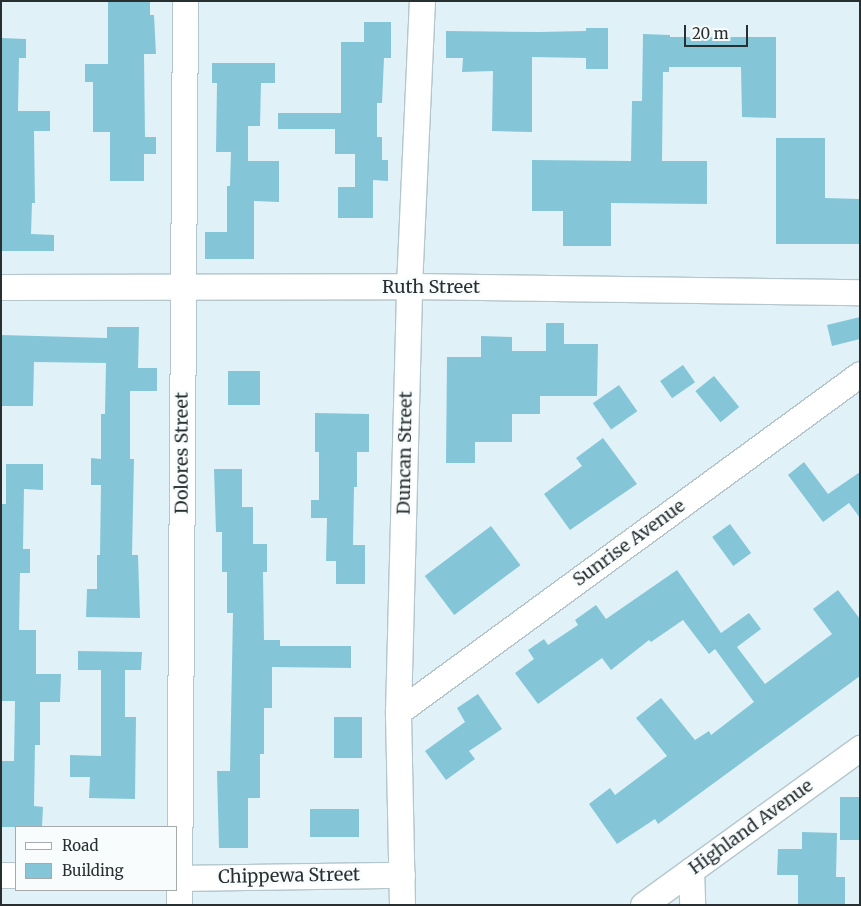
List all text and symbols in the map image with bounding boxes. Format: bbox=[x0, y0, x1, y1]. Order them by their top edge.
scale bar bbox=[686, 15, 750, 47]
text: 20 m bbox=[692, 24, 729, 43]
street label: Ruth Street bbox=[382, 276, 480, 298]
street label: Duncan Street bbox=[393, 391, 417, 515]
street label: Dolores Street bbox=[171, 392, 193, 514]
street label: Sunrise Avenue bbox=[569, 495, 689, 591]
street label: Highland Avenue bbox=[685, 775, 817, 879]
legend bbox=[15, 826, 178, 891]
text: Road bbox=[62, 836, 98, 855]
text: Building bbox=[62, 861, 124, 880]
street label: Chippewa Street bbox=[218, 864, 360, 888]

